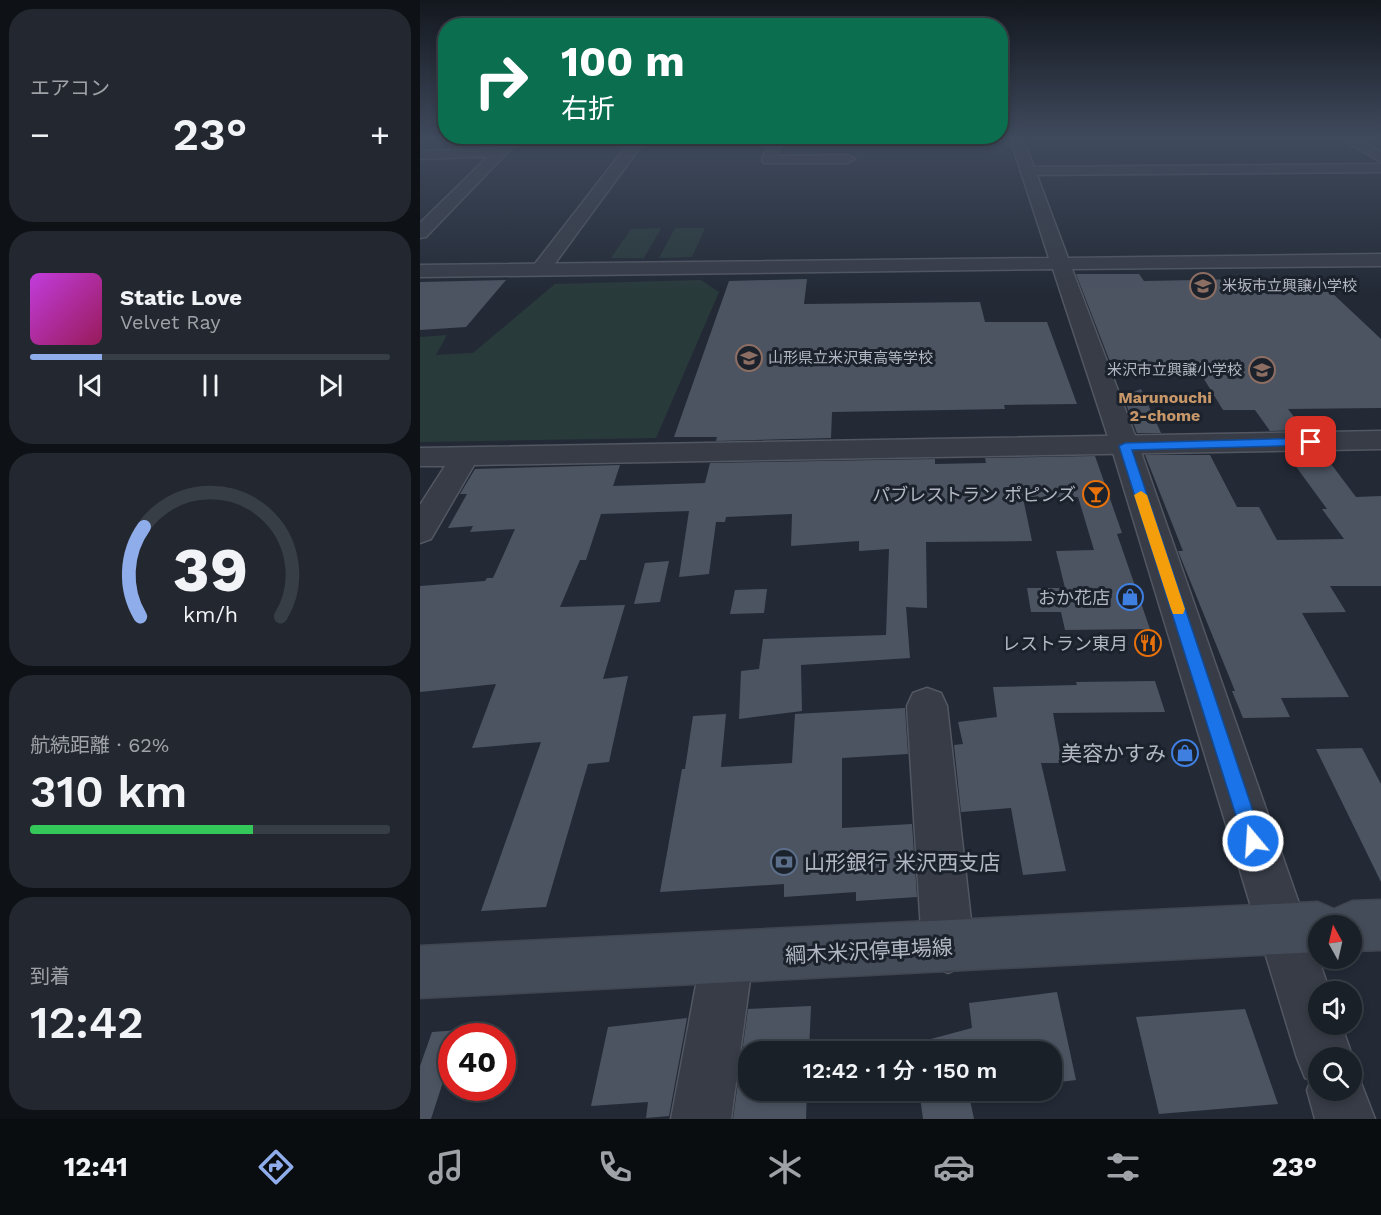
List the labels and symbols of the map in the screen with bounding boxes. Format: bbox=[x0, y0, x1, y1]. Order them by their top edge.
school or university icon: 米坂市立興譲小学校 bbox=[1188, 271, 1218, 301]
place label: 米坂市立興譲小学校 bbox=[1222, 277, 1357, 295]
school or university icon: 山形県立米沢東高等学校 bbox=[734, 343, 764, 373]
place label: 山形県立米沢東高等学校 bbox=[768, 349, 933, 367]
school or university icon: 米沢市立興譲小学校 bbox=[1247, 355, 1277, 385]
place label: 米沢市立興譲小学校 bbox=[1107, 361, 1242, 379]
district label: Marunouchi 2-chome bbox=[1118, 388, 1212, 425]
pin bbox=[1285, 416, 1336, 467]
bar icon: パブレストラン ポピンズ bbox=[1081, 479, 1111, 509]
place label: パブレストラン ポピンズ bbox=[872, 484, 1076, 505]
shop icon: おか花店 bbox=[1115, 582, 1145, 612]
place label: おか花店 bbox=[1038, 587, 1110, 608]
restaurant icon: レストラン東月 bbox=[1133, 628, 1163, 658]
place label: レストラン東月 bbox=[1002, 633, 1128, 654]
shop icon: 美容かすみ bbox=[1170, 738, 1200, 768]
place label: 美容かすみ bbox=[1061, 741, 1166, 766]
position arrow bbox=[1221, 809, 1285, 873]
bank icon: 山形銀行 米沢西支店 bbox=[769, 847, 799, 877]
place label: 山形銀行 米沢西支店 bbox=[804, 850, 1000, 875]
north arrow bbox=[1308, 915, 1362, 969]
street label: 綱木米沢停車場線 bbox=[784, 934, 954, 968]
speed limit sign: 40 bbox=[438, 1023, 516, 1101]

